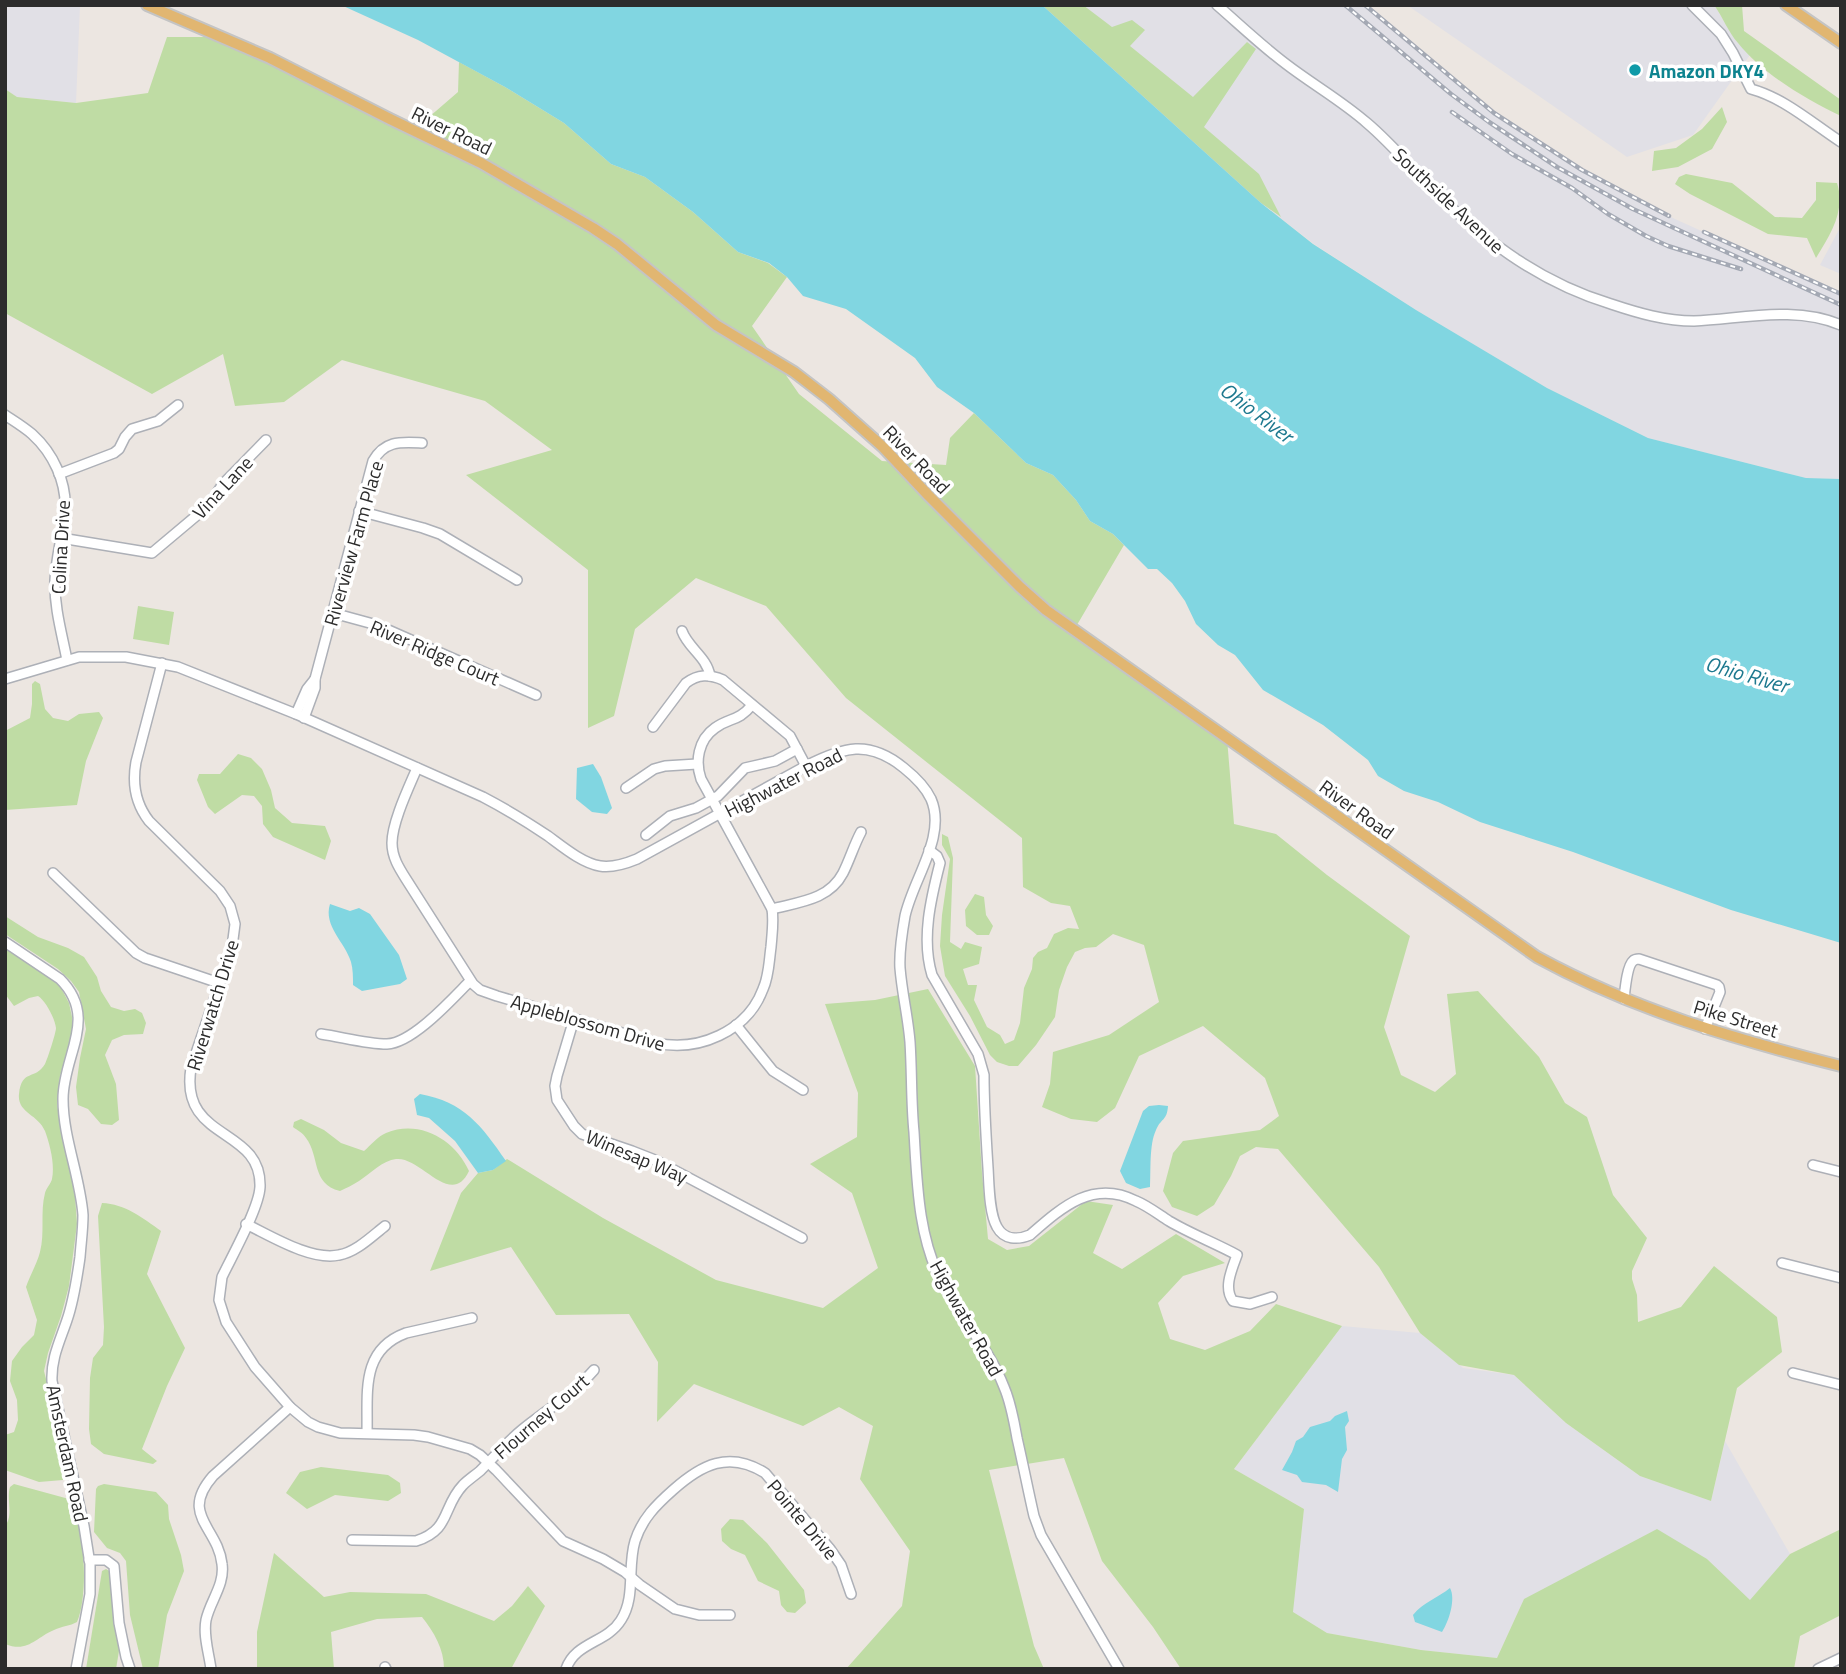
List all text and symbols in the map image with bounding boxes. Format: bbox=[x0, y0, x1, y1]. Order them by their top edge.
place label: Amazon DKY4 bbox=[1649, 56, 1764, 85]
marker: Amazon DKY4 bbox=[1627, 62, 1643, 78]
street label: River Road bbox=[407, 98, 497, 162]
street label: Southside Avenue bbox=[1387, 140, 1511, 260]
water label: Ohio River bbox=[1214, 374, 1302, 452]
street label: River Road bbox=[877, 418, 957, 500]
street label: Vina Lane bbox=[185, 449, 259, 525]
street label: Riverview Farm Place bbox=[316, 457, 390, 629]
street label: Colina Drive bbox=[43, 499, 77, 595]
street label: River Ridge Court bbox=[366, 612, 505, 692]
water label: Ohio River bbox=[1702, 647, 1794, 702]
street label: Highwater Road bbox=[719, 740, 847, 824]
street label: River Road bbox=[1314, 772, 1400, 846]
street label: Riverwatch Drive bbox=[178, 936, 246, 1074]
street label: Appleblossom Drive bbox=[508, 986, 668, 1058]
street label: Pike Street bbox=[1690, 991, 1782, 1045]
street label: Winesap Way bbox=[581, 1121, 693, 1191]
street label: Highwater Road bbox=[923, 1255, 1011, 1381]
street label: Flourney Court bbox=[487, 1366, 595, 1466]
street label: Amsterdam Road bbox=[39, 1382, 97, 1524]
street label: Pointe Drive bbox=[761, 1472, 845, 1566]

